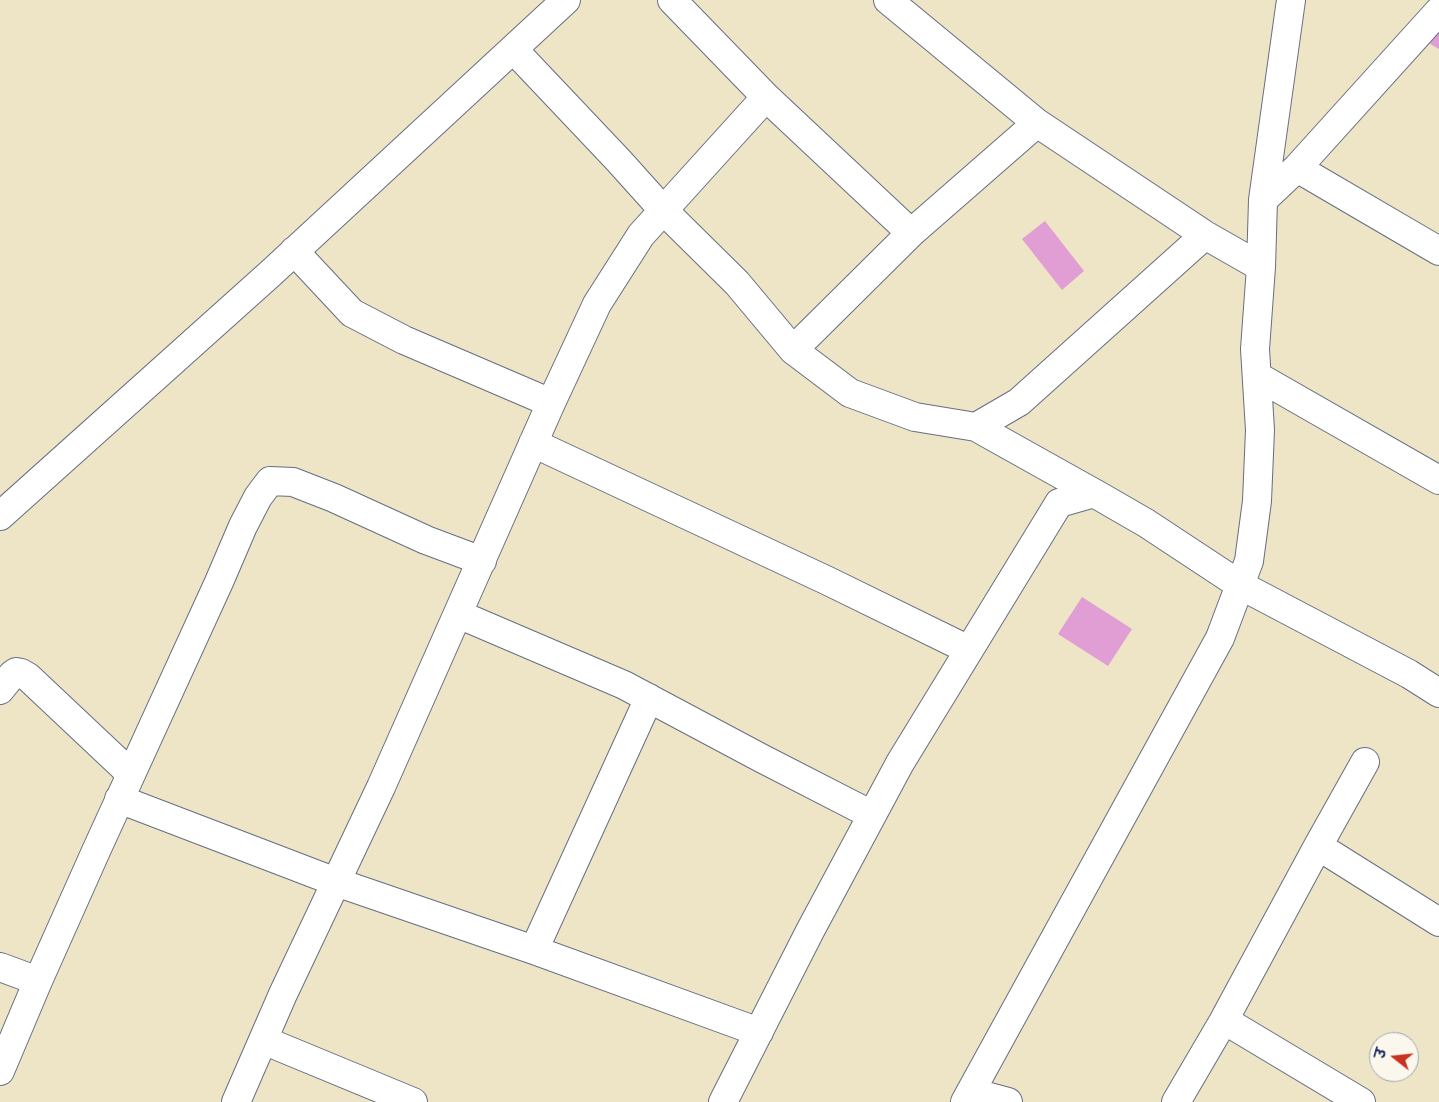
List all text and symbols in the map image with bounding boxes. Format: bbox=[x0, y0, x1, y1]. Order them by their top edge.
north arrow bbox=[1369, 1032, 1419, 1082]
text: उ bbox=[1371, 1046, 1390, 1060]

